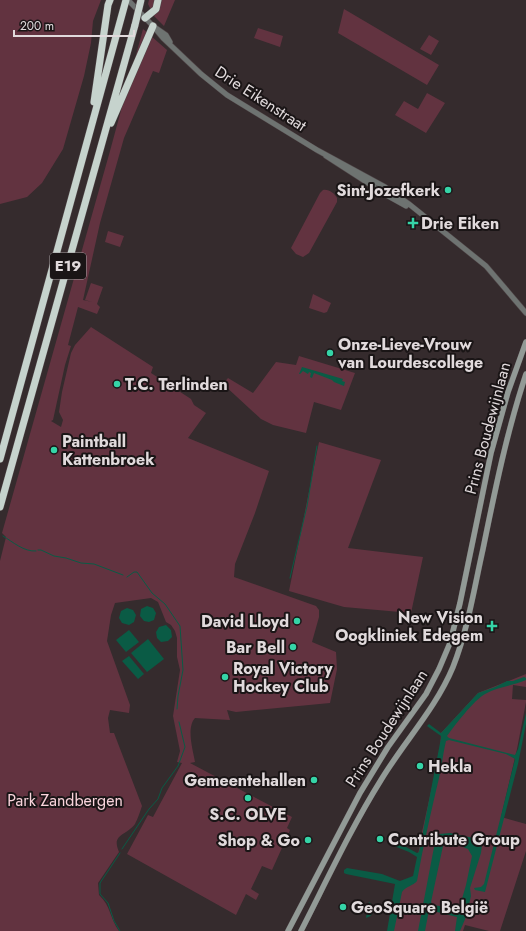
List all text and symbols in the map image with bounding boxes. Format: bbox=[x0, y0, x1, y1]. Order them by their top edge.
scale bar bbox=[14, 12, 134, 38]
text: 200 m bbox=[20, 17, 54, 35]
street label: Drie Eikenstraat bbox=[210, 60, 311, 137]
place label: Sint-Jozefkerk bbox=[337, 179, 441, 202]
marker: Sint-Jozefkerk bbox=[443, 185, 453, 195]
place label: Drie Eiken bbox=[421, 212, 499, 235]
marker: Drie Eiken bbox=[408, 218, 418, 228]
road number: E19 bbox=[50, 253, 86, 279]
place label: Onze-Lieve-Vrouw van Lourdescollege bbox=[337, 333, 483, 374]
marker: Onze-Lieve-Vrouw van Lourdescollege bbox=[325, 348, 335, 358]
street label: Prins Boudewijnlaan bbox=[459, 360, 516, 497]
place label: T.C. Terlinden bbox=[125, 373, 228, 396]
marker: T.C. Terlinden bbox=[112, 379, 122, 389]
place label: Paintball Kattenbroek bbox=[62, 430, 155, 471]
marker: Paintball Kattenbroek bbox=[49, 445, 59, 455]
place label: New Vision Oogkliniek Edegem bbox=[335, 606, 483, 647]
place label: David Lloyd bbox=[201, 610, 289, 633]
marker: David Lloyd bbox=[292, 616, 302, 626]
marker: New Vision Oogkliniek Edegem bbox=[486, 620, 498, 632]
place label: Bar Bell bbox=[226, 636, 285, 659]
marker: Bar Bell bbox=[288, 642, 298, 652]
place label: Royal Victory Hockey Club bbox=[233, 657, 333, 698]
street label: Prins Boudewijnlaan bbox=[340, 665, 433, 791]
marker: Royal Victory Hockey Club bbox=[220, 672, 230, 682]
place label: Hekla bbox=[428, 755, 472, 778]
marker: Hekla bbox=[415, 761, 425, 771]
place label: Gemeentehallen bbox=[184, 769, 306, 792]
marker: Gemeentehallen bbox=[309, 775, 319, 785]
park label: Park Zandbergen bbox=[7, 789, 123, 812]
marker: S.C. OLVE bbox=[243, 793, 253, 803]
place label: S.C. OLVE bbox=[209, 803, 287, 826]
place label: Contribute Group bbox=[388, 828, 520, 851]
place label: Shop & Go bbox=[217, 829, 300, 852]
marker: Contribute Group bbox=[375, 834, 385, 844]
marker: Shop & Go bbox=[303, 835, 313, 845]
place label: GeoSquare België bbox=[351, 896, 488, 919]
marker: GeoSquare België bbox=[338, 902, 348, 912]

